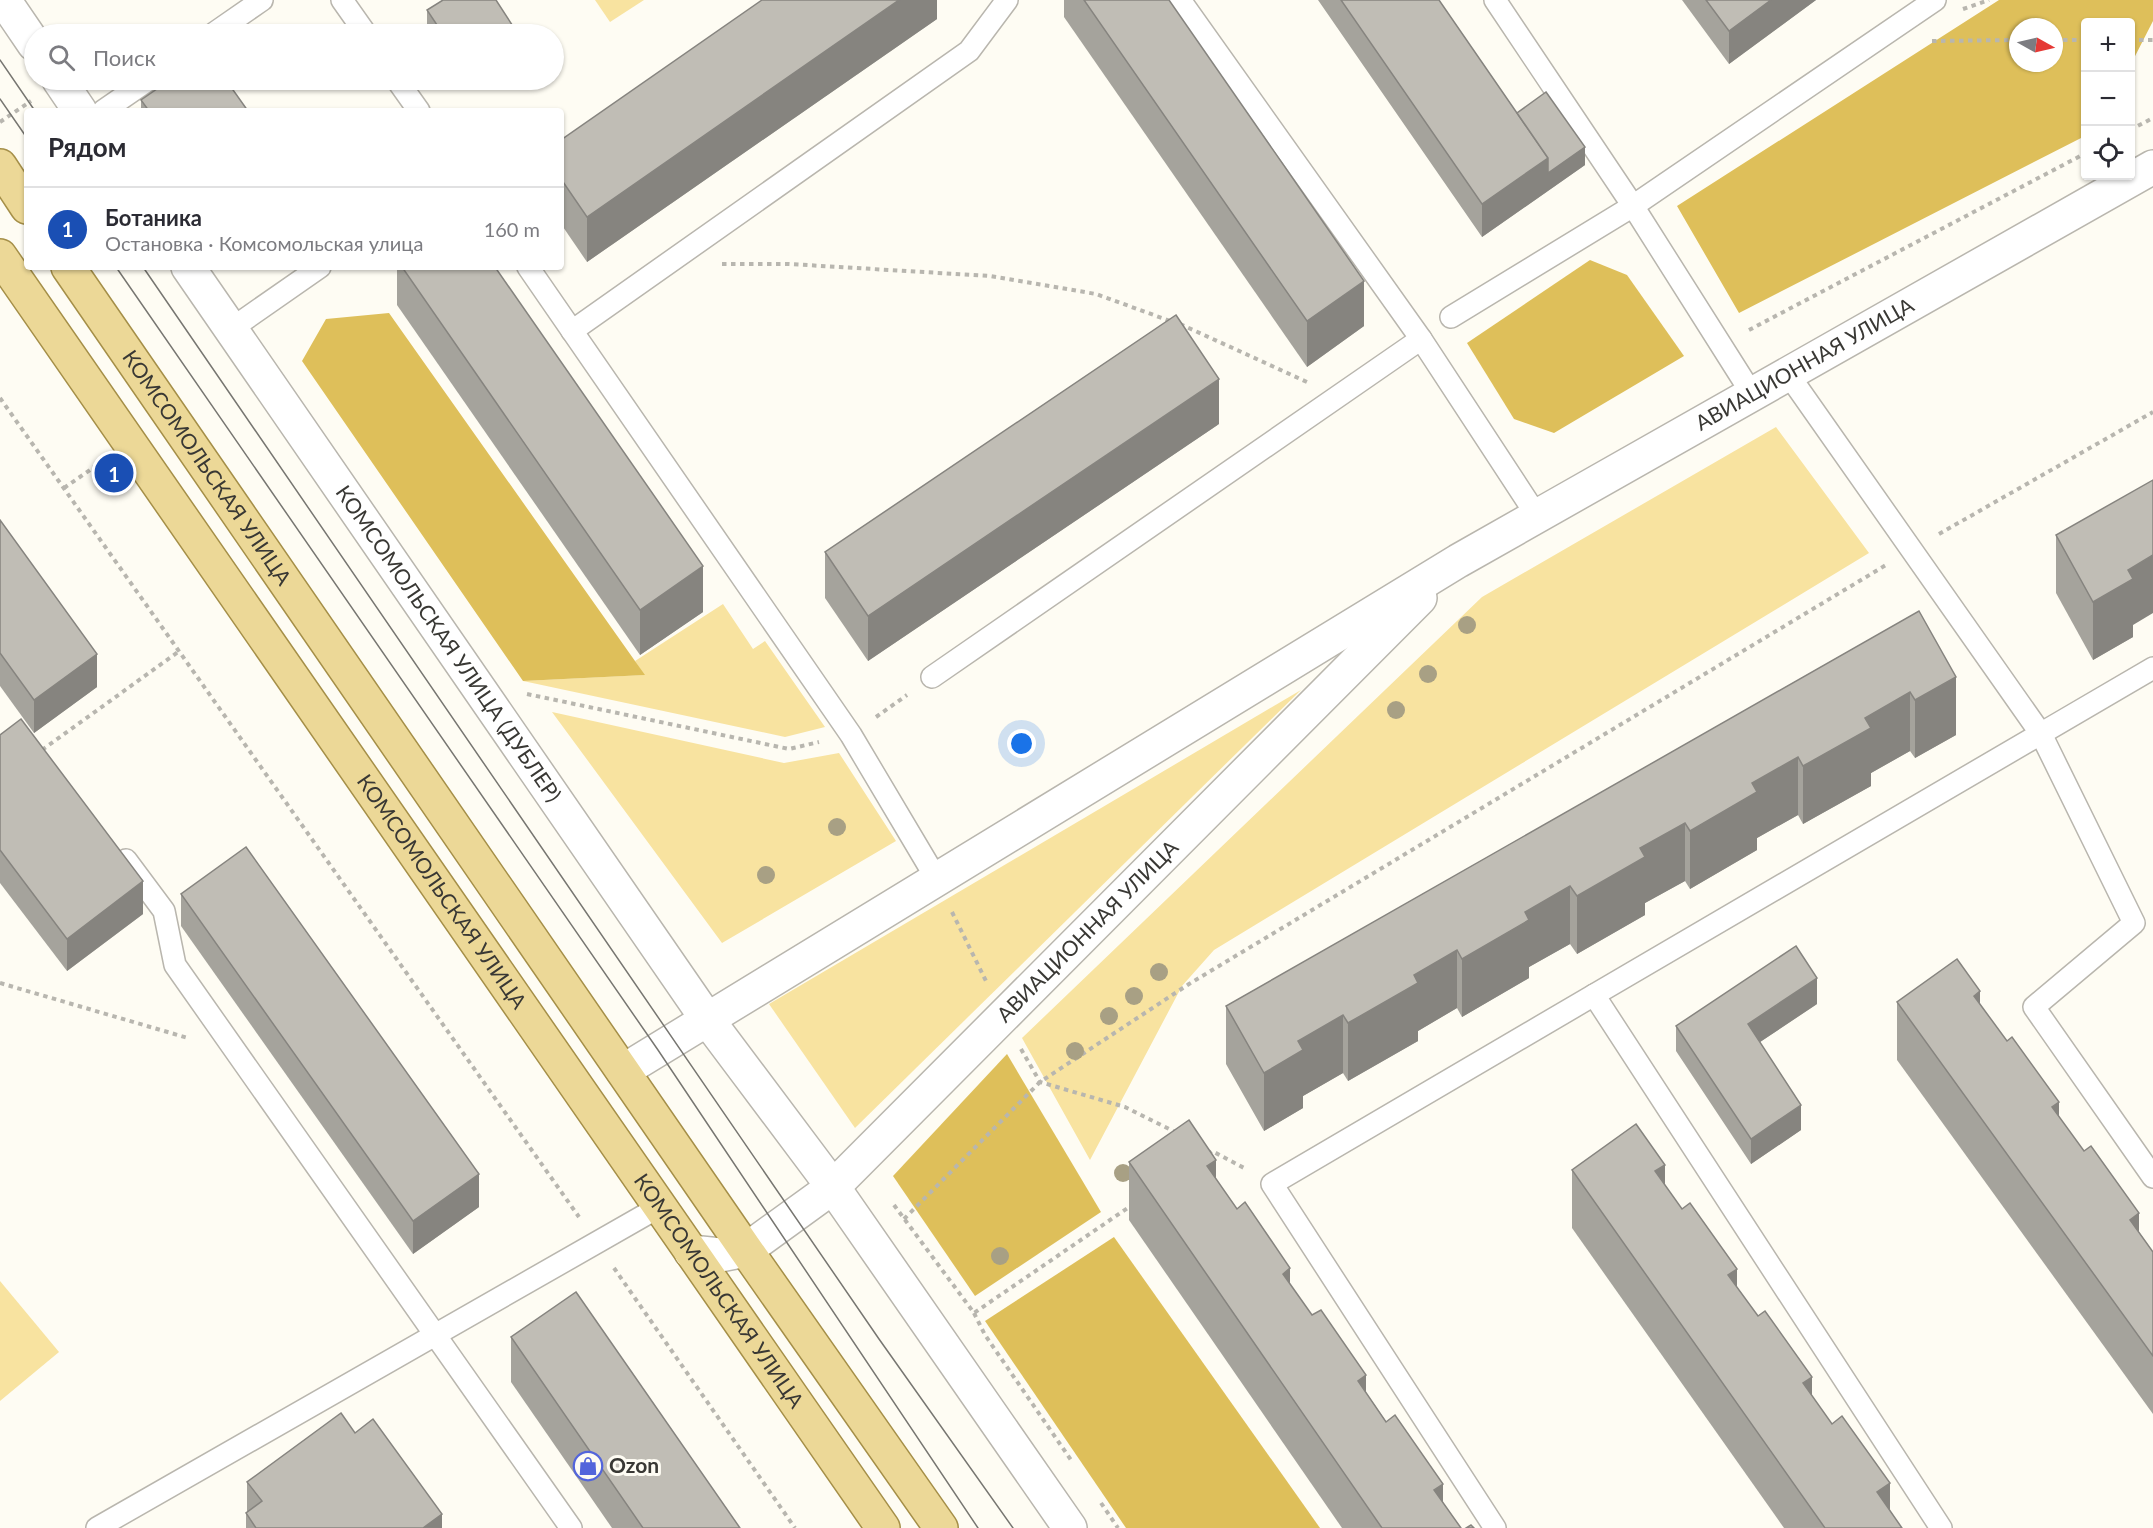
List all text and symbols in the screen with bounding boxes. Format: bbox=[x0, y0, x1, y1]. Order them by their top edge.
north arrow bbox=[2009, 18, 2063, 72]
map controls bbox=[2081, 18, 2135, 180]
button: + bbox=[2081, 18, 2135, 72]
search box bbox=[24, 24, 564, 90]
icon: search bbox=[45, 41, 78, 74]
text: Поиск bbox=[93, 44, 156, 71]
button: − bbox=[2081, 72, 2135, 126]
button: locate bbox=[2081, 126, 2135, 180]
text: Рядом bbox=[48, 131, 126, 163]
text: Ботаника bbox=[105, 204, 202, 231]
text: 1 bbox=[62, 217, 73, 241]
text: 160 m bbox=[484, 217, 540, 241]
text: Остановка · Комсомольская улица bbox=[105, 231, 423, 255]
street label: АВИАЦИОННАЯ УЛИЦА bbox=[1691, 291, 1918, 435]
street label: КОМСОМОЛЬСКАЯ УЛИЦА bbox=[118, 345, 298, 590]
pin: 1 bbox=[94, 450, 134, 496]
street label: КОМСОМОЛЬСКАЯ УЛИЦА (ДУБЛЕР) bbox=[332, 480, 567, 806]
your location bbox=[1007, 729, 1036, 758]
street label: КОМСОМОЛЬСКАЯ УЛИЦА bbox=[353, 769, 533, 1014]
street label: АВИАЦИОННАЯ УЛИЦА bbox=[991, 834, 1183, 1026]
street label: КОМСОМОЛЬСКАЯ УЛИЦА bbox=[630, 1168, 810, 1413]
shop icon: Ozon bbox=[572, 1450, 604, 1482]
place label: Ozon bbox=[609, 1452, 659, 1477]

